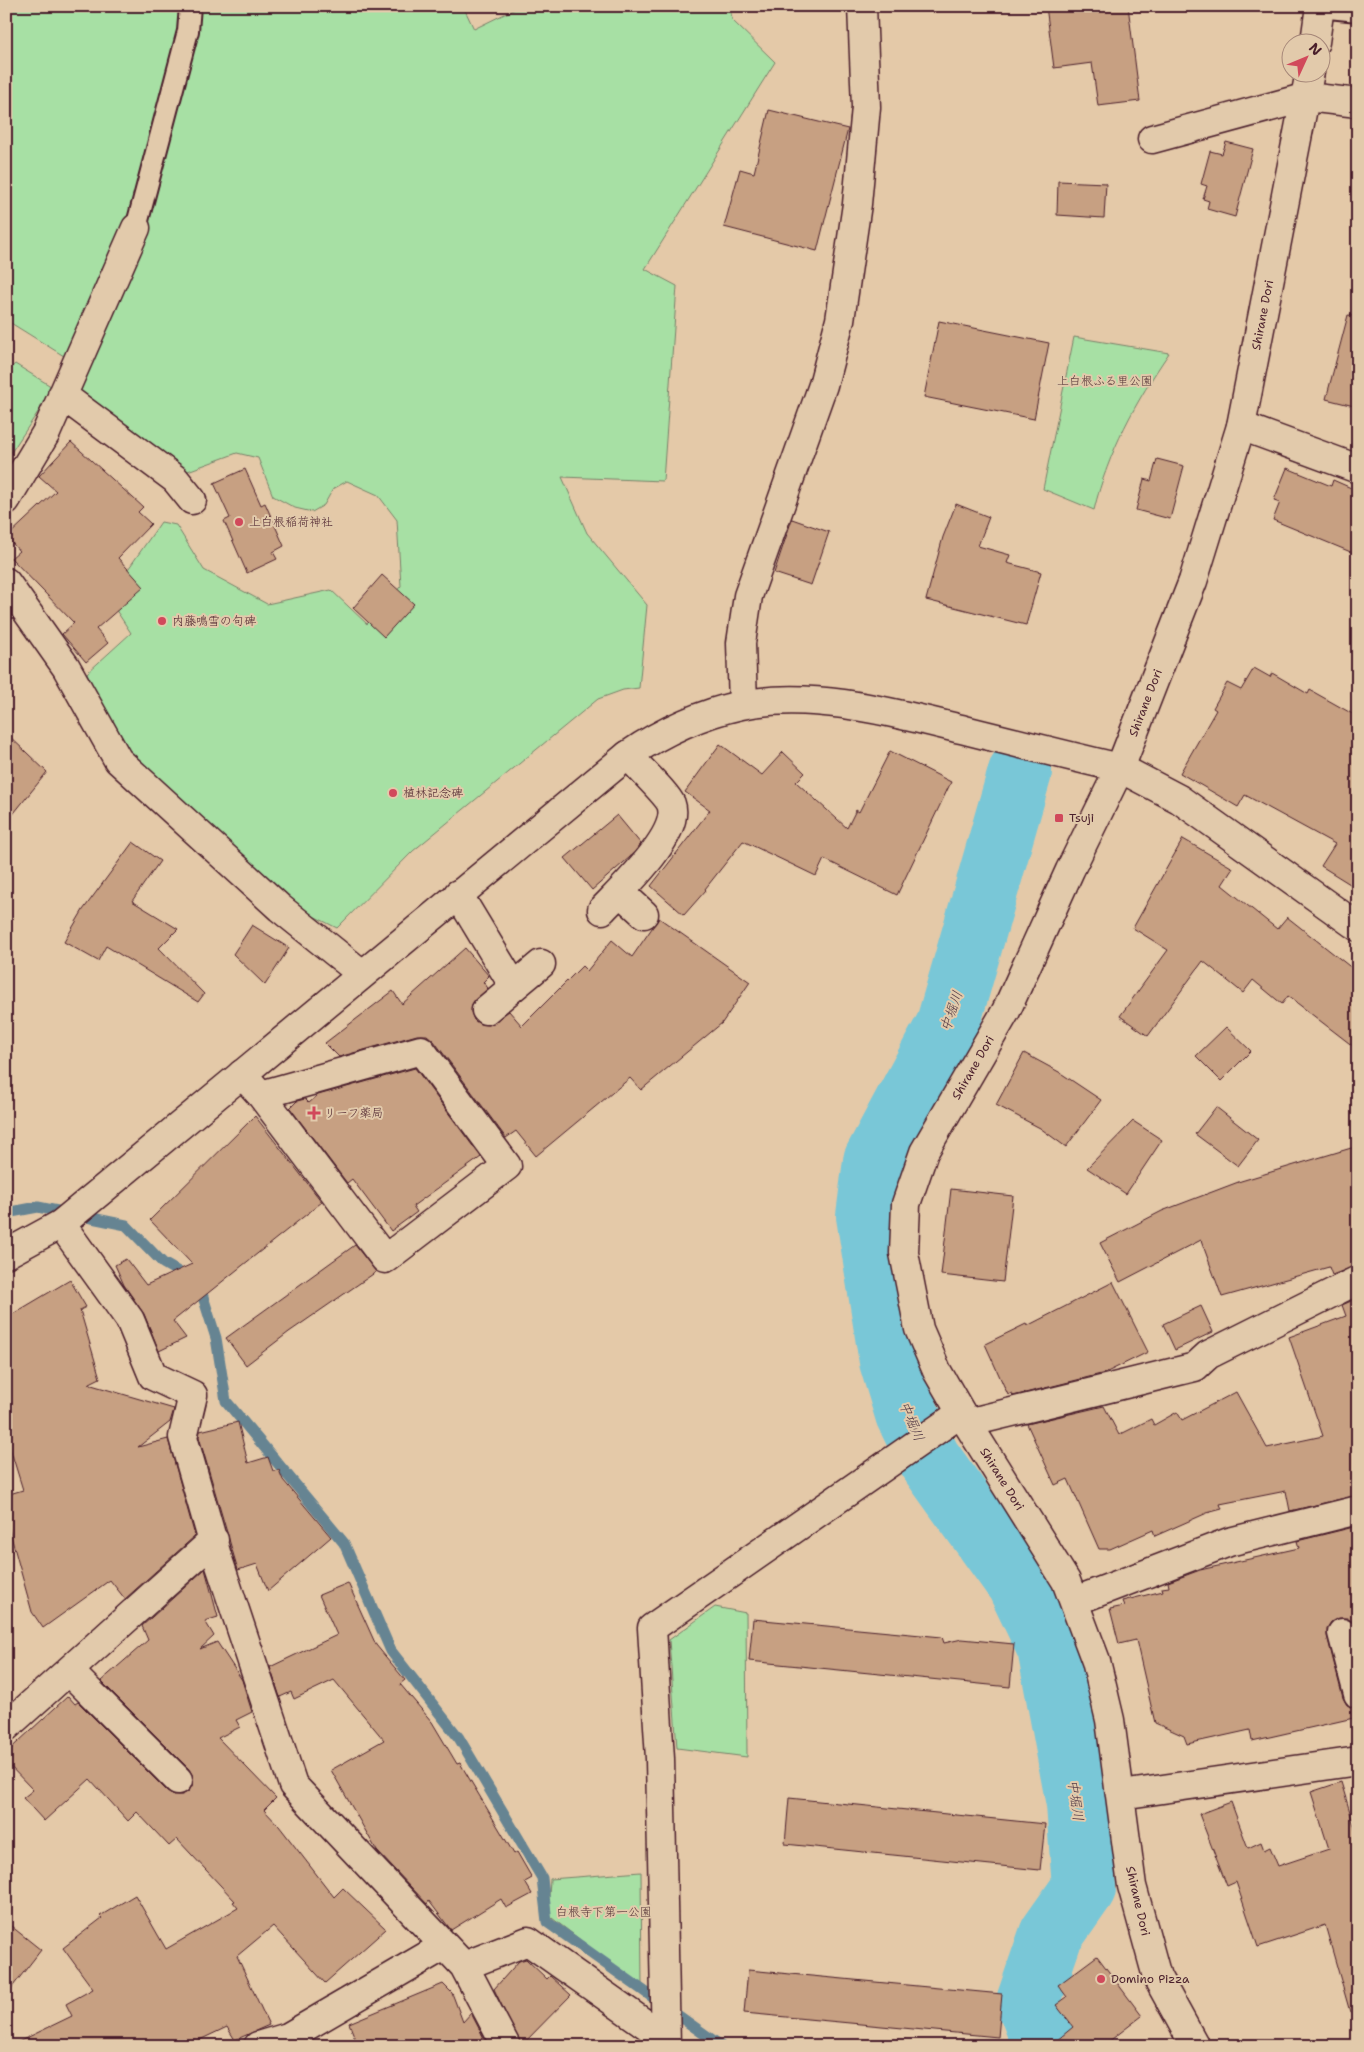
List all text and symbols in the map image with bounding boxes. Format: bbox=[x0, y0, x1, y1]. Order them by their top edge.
north arrow bbox=[1282, 32, 1332, 82]
text: N bbox=[1305, 39, 1326, 59]
street label: Shirane Dori bbox=[1248, 278, 1277, 352]
park label: 上白根ふる里公園 bbox=[1057, 373, 1153, 389]
place label: 上白根稲荷神社 bbox=[249, 514, 333, 530]
marker: 上白根稲荷神社 bbox=[233, 516, 245, 528]
place label: 内藤鳴雪の句碑 bbox=[172, 613, 256, 629]
marker: 内藤鳴雪の句碑 bbox=[156, 615, 168, 627]
street label: Shirane Dori bbox=[1125, 667, 1166, 739]
place label: 植林記念碑 bbox=[403, 785, 463, 801]
marker: 植林記念碑 bbox=[387, 787, 399, 799]
place label: Tsuji bbox=[1069, 810, 1094, 826]
marker: Tsuji bbox=[1053, 812, 1065, 824]
water label: 中堀川 bbox=[936, 988, 966, 1034]
street label: Shirane Dori bbox=[948, 1033, 998, 1102]
place label: リーフ薬局 bbox=[324, 1105, 384, 1121]
marker: リーフ薬局 bbox=[308, 1107, 320, 1119]
water label: 中堀川 bbox=[896, 1398, 928, 1444]
street label: Shirane Dori bbox=[976, 1445, 1028, 1513]
water label: 中堀川 bbox=[1064, 1778, 1088, 1822]
street label: Shirane Dori bbox=[1122, 1864, 1154, 1938]
park label: 白根寺下第一公園 bbox=[556, 1904, 652, 1920]
place label: Domino Pizza bbox=[1111, 1971, 1190, 1987]
marker: Domino Pizza bbox=[1095, 1973, 1107, 1985]

